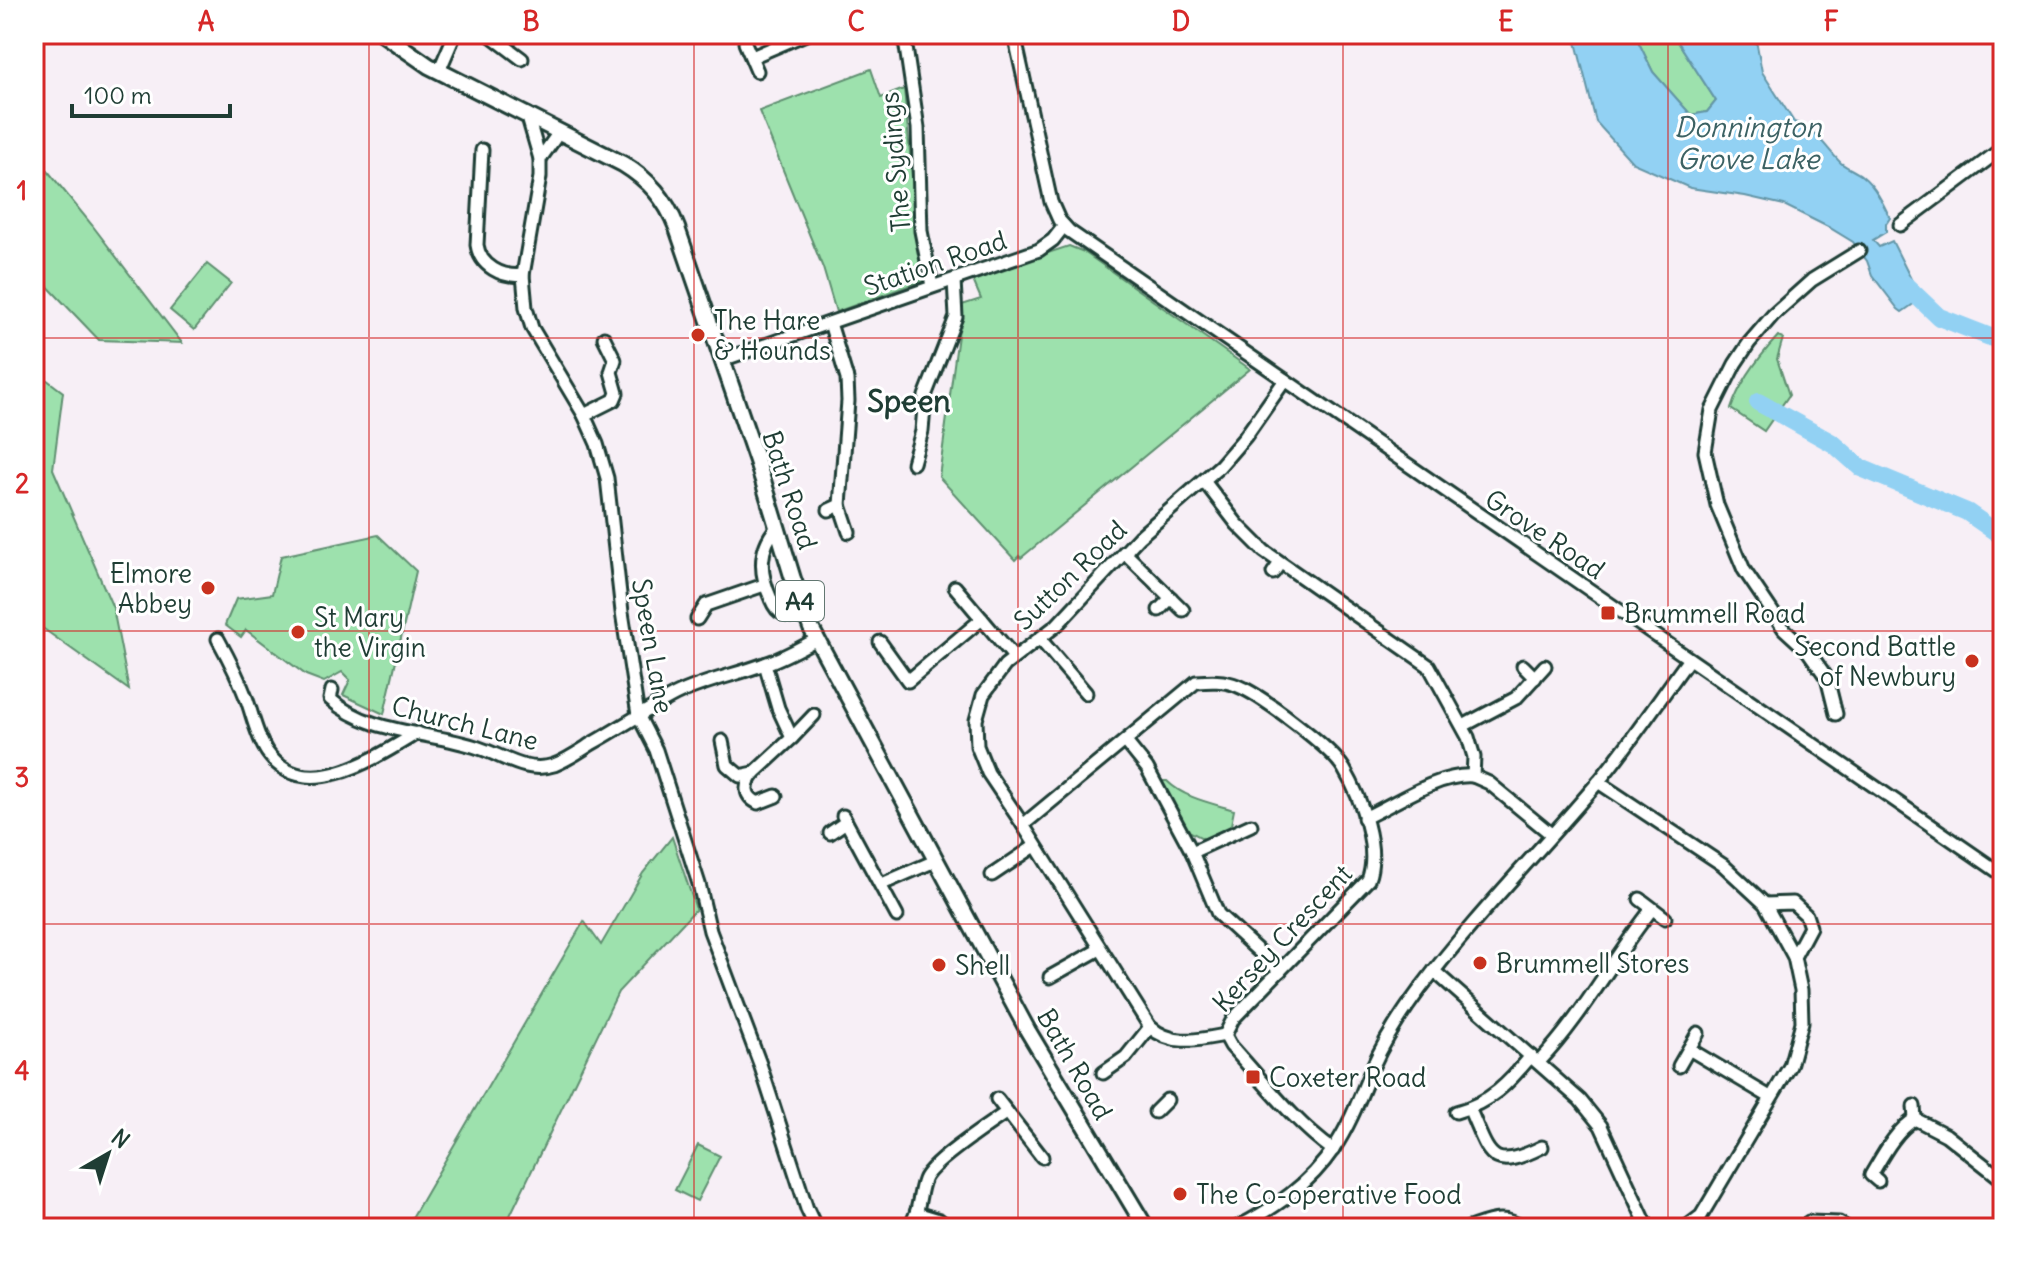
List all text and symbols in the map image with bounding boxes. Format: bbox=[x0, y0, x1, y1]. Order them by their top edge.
text: A bbox=[198, 5, 215, 38]
text: B bbox=[522, 5, 540, 38]
text: C bbox=[847, 5, 865, 38]
text: D bbox=[1172, 5, 1190, 38]
text: E bbox=[1498, 5, 1514, 38]
text: F bbox=[1824, 5, 1839, 38]
scale bar bbox=[72, 68, 230, 118]
text: 100 m bbox=[84, 80, 152, 110]
street label: The Sydings bbox=[872, 91, 918, 233]
water label: Donnington Grove Lake bbox=[1674, 109, 1823, 177]
text: 1 bbox=[17, 174, 27, 207]
street label: Station Road bbox=[859, 223, 1011, 303]
place label: The Hare & Hounds bbox=[714, 304, 831, 367]
marker: The Hare & Hounds bbox=[689, 326, 707, 344]
district label: Speen bbox=[867, 382, 951, 420]
street label: Bath Road bbox=[755, 427, 825, 553]
text: 2 bbox=[15, 467, 29, 500]
street label: Grove Road bbox=[1479, 482, 1611, 586]
street label: Sutton Road bbox=[1007, 513, 1133, 637]
place label: Elmore Abbey bbox=[110, 557, 192, 620]
street label: Speen Lane bbox=[625, 576, 681, 716]
marker: Elmore Abbey bbox=[199, 579, 217, 597]
road number: A4 bbox=[776, 581, 824, 621]
place label: Brummell Road bbox=[1624, 597, 1805, 630]
place label: St Mary the Virgin bbox=[314, 601, 426, 664]
marker: Brummell Road bbox=[1599, 604, 1617, 622]
marker: St Mary the Virgin bbox=[289, 623, 307, 641]
place label: Second Battle of Newbury bbox=[1794, 630, 1956, 693]
marker: Second Battle of Newbury bbox=[1963, 652, 1981, 670]
street label: Church Lane bbox=[388, 689, 542, 757]
text: 3 bbox=[15, 761, 29, 794]
street label: Kersey Crescent bbox=[1205, 857, 1359, 1019]
place label: Brummell Stores bbox=[1496, 947, 1689, 980]
place label: Shell bbox=[955, 949, 1010, 982]
marker: Brummell Stores bbox=[1471, 954, 1489, 972]
marker: Shell bbox=[930, 956, 948, 974]
street label: Bath Road bbox=[1030, 1003, 1120, 1125]
text: 4 bbox=[14, 1054, 30, 1087]
place label: Coxeter Road bbox=[1269, 1061, 1426, 1094]
marker: Coxeter Road bbox=[1244, 1068, 1262, 1086]
north arrow bbox=[68, 1114, 148, 1194]
text: N bbox=[106, 1123, 135, 1154]
place label: The Co-operative Food bbox=[1196, 1178, 1462, 1211]
marker: The Co-operative Food bbox=[1171, 1185, 1189, 1203]

